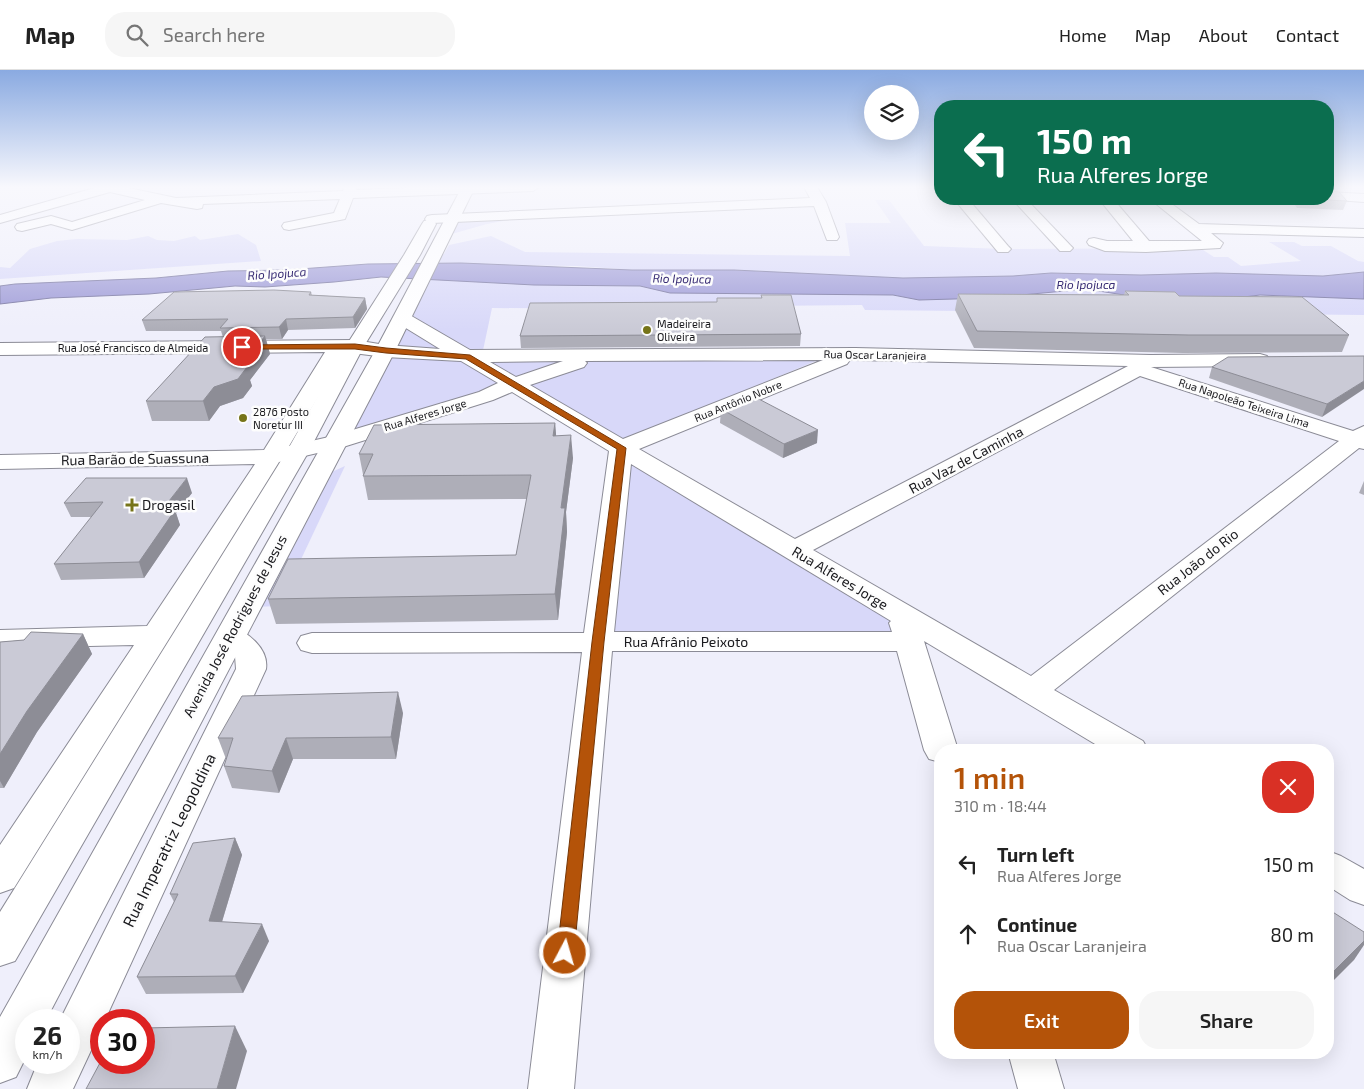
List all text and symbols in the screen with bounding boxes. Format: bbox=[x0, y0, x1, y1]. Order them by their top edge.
search box bbox=[105, 12, 455, 57]
text: Map bbox=[25, 20, 75, 49]
icon: search bbox=[123, 21, 151, 49]
text: Search here bbox=[163, 23, 265, 46]
text: Home bbox=[1059, 24, 1107, 46]
text: Map bbox=[1135, 24, 1171, 46]
text: About bbox=[1199, 24, 1248, 46]
text: Contact bbox=[1276, 24, 1339, 46]
map controls bbox=[864, 85, 919, 140]
button: layers bbox=[864, 85, 919, 140]
text: 150 m bbox=[1037, 119, 1132, 161]
icon: left bbox=[954, 120, 1019, 185]
text: Rua Alferes Jorge bbox=[1037, 161, 1208, 187]
water label: Rio Ipojuca bbox=[247, 264, 307, 283]
water label: Rio Ipojuca bbox=[652, 270, 712, 287]
water label: Rio Ipojuca bbox=[1057, 277, 1116, 292]
place label: Madeireira Oliveira bbox=[657, 317, 711, 343]
marker: Madeireira Oliveira bbox=[641, 324, 653, 336]
pin bbox=[221, 326, 263, 368]
icon: arrive bbox=[228, 333, 256, 361]
street label: Rua José Francisco de Almeida bbox=[58, 341, 208, 354]
street label: Rua Oscar Laranjeira bbox=[823, 347, 927, 363]
street label: Rua Napoleão Teixeira Lima bbox=[1177, 375, 1311, 430]
street label: Rua Antônio Nobre bbox=[692, 377, 784, 424]
street label: Rua Alferes Jorge bbox=[382, 396, 468, 433]
place label: 2876 Posto Noretur III bbox=[253, 405, 309, 431]
marker: 2876 Posto Noretur III bbox=[237, 412, 249, 424]
street label: Rua Vaz de Caminha bbox=[906, 422, 1026, 497]
street label: Rua Barão de Suassuna bbox=[61, 449, 209, 468]
place label: Drogasil bbox=[142, 496, 196, 513]
marker: Drogasil bbox=[126, 499, 138, 511]
street label: Rua João do Rio bbox=[1154, 525, 1241, 598]
street label: Avenida José Rodrigues de Jesus bbox=[179, 532, 290, 720]
street label: Rua Alferes Jorge bbox=[789, 542, 891, 613]
street label: Rua Afrânio Peixoto bbox=[624, 633, 748, 650]
street label: Rua Imperatriz Leopoldina bbox=[118, 750, 219, 930]
text: 1 min bbox=[954, 759, 1025, 795]
button: close bbox=[1262, 761, 1314, 813]
text: 310 m · 18:44 bbox=[954, 796, 1047, 815]
text: Turn left bbox=[997, 843, 1074, 866]
icon: left bbox=[954, 850, 982, 878]
text: 150 m bbox=[1264, 853, 1314, 876]
text: Rua Alferes Jorge bbox=[997, 866, 1122, 885]
text: Continue bbox=[997, 913, 1077, 936]
icon: ahead bbox=[954, 920, 982, 948]
text: 80 m bbox=[1270, 923, 1314, 946]
position arrow bbox=[538, 926, 590, 978]
text: Rua Oscar Laranjeira bbox=[997, 936, 1147, 955]
button: Exit bbox=[954, 991, 1129, 1049]
button: Share bbox=[1139, 991, 1314, 1049]
speed limit sign: 30 bbox=[90, 1009, 155, 1074]
text: 26 bbox=[33, 1020, 62, 1050]
text: km/h bbox=[33, 1047, 62, 1061]

